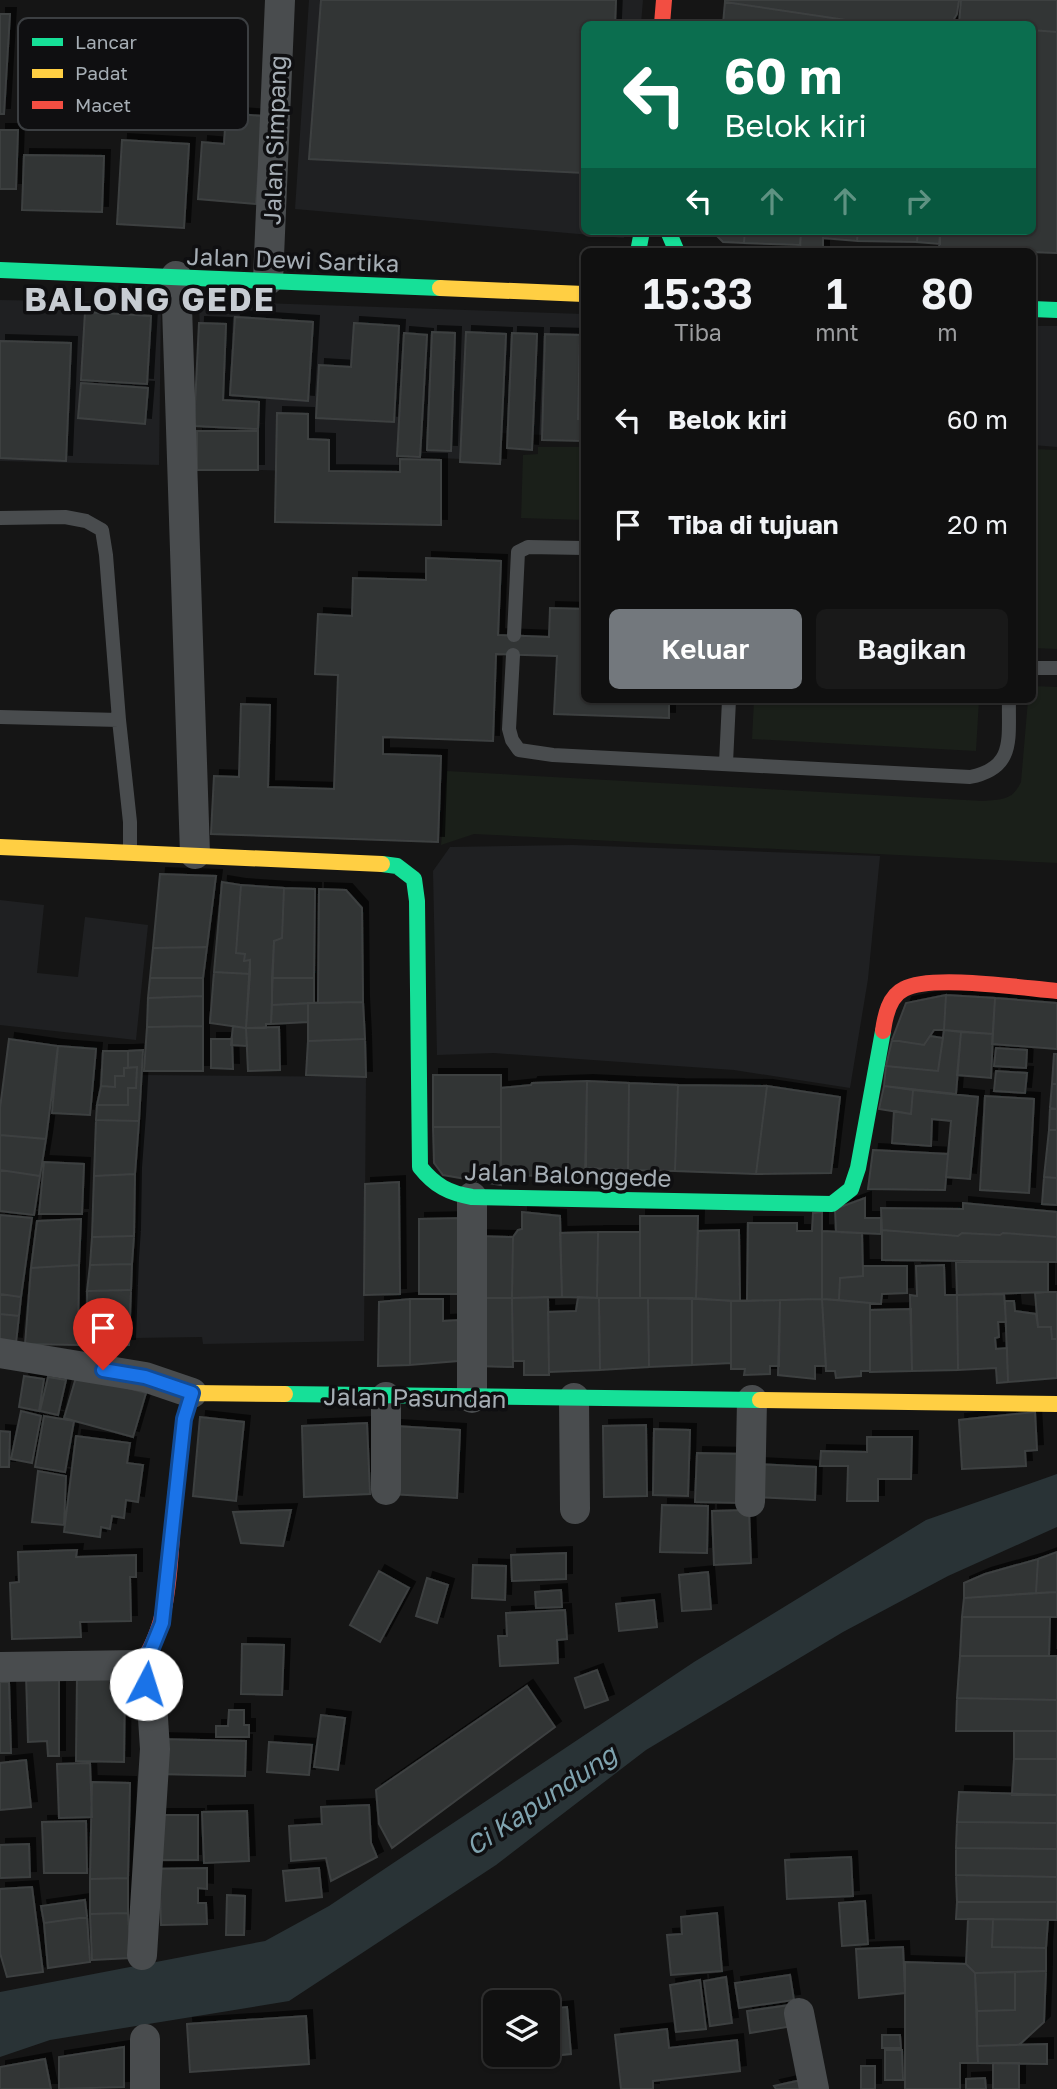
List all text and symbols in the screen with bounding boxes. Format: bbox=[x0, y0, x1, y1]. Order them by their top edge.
legend bbox=[18, 18, 248, 130]
text: Lancar bbox=[75, 30, 138, 53]
text: 60 m bbox=[724, 46, 842, 105]
icon: left bbox=[609, 49, 700, 140]
street label: Jalan Simpang bbox=[257, 55, 291, 225]
text: Padat bbox=[75, 61, 128, 84]
text: Macet bbox=[75, 93, 131, 116]
text: Belok kiri bbox=[724, 106, 867, 144]
icon: left bbox=[680, 182, 718, 220]
icon: ahead bbox=[753, 182, 791, 220]
icon: ahead bbox=[826, 182, 864, 220]
icon: right bbox=[899, 182, 937, 220]
street label: Jalan Dewi Sartika bbox=[186, 241, 400, 277]
text: 15:33 bbox=[643, 268, 753, 318]
text: 1 bbox=[826, 268, 847, 318]
text: 80 bbox=[921, 268, 974, 318]
district label: BALONG GEDE bbox=[24, 280, 276, 318]
text: Tiba bbox=[674, 318, 722, 346]
text: mnt bbox=[815, 318, 859, 346]
text: m bbox=[937, 318, 957, 346]
icon: left bbox=[609, 401, 647, 439]
text: Belok kiri bbox=[668, 404, 787, 435]
text: 60 m bbox=[947, 404, 1008, 435]
icon: arrive bbox=[609, 506, 647, 544]
text: Tiba di tujuan bbox=[668, 509, 838, 540]
text: 20 m bbox=[947, 509, 1008, 540]
button: Keluar bbox=[609, 609, 802, 689]
button: Bagikan bbox=[816, 609, 1008, 689]
street label: Jalan Balonggede bbox=[464, 1156, 672, 1192]
pin bbox=[73, 1298, 133, 1370]
icon: arrive bbox=[84, 1309, 122, 1347]
street label: Jalan Pasundan bbox=[323, 1381, 507, 1413]
position arrow bbox=[109, 1647, 183, 1721]
water label: Ci Kapundung bbox=[460, 1737, 624, 1862]
map controls bbox=[483, 1990, 560, 2067]
button: layers bbox=[483, 1990, 560, 2067]

